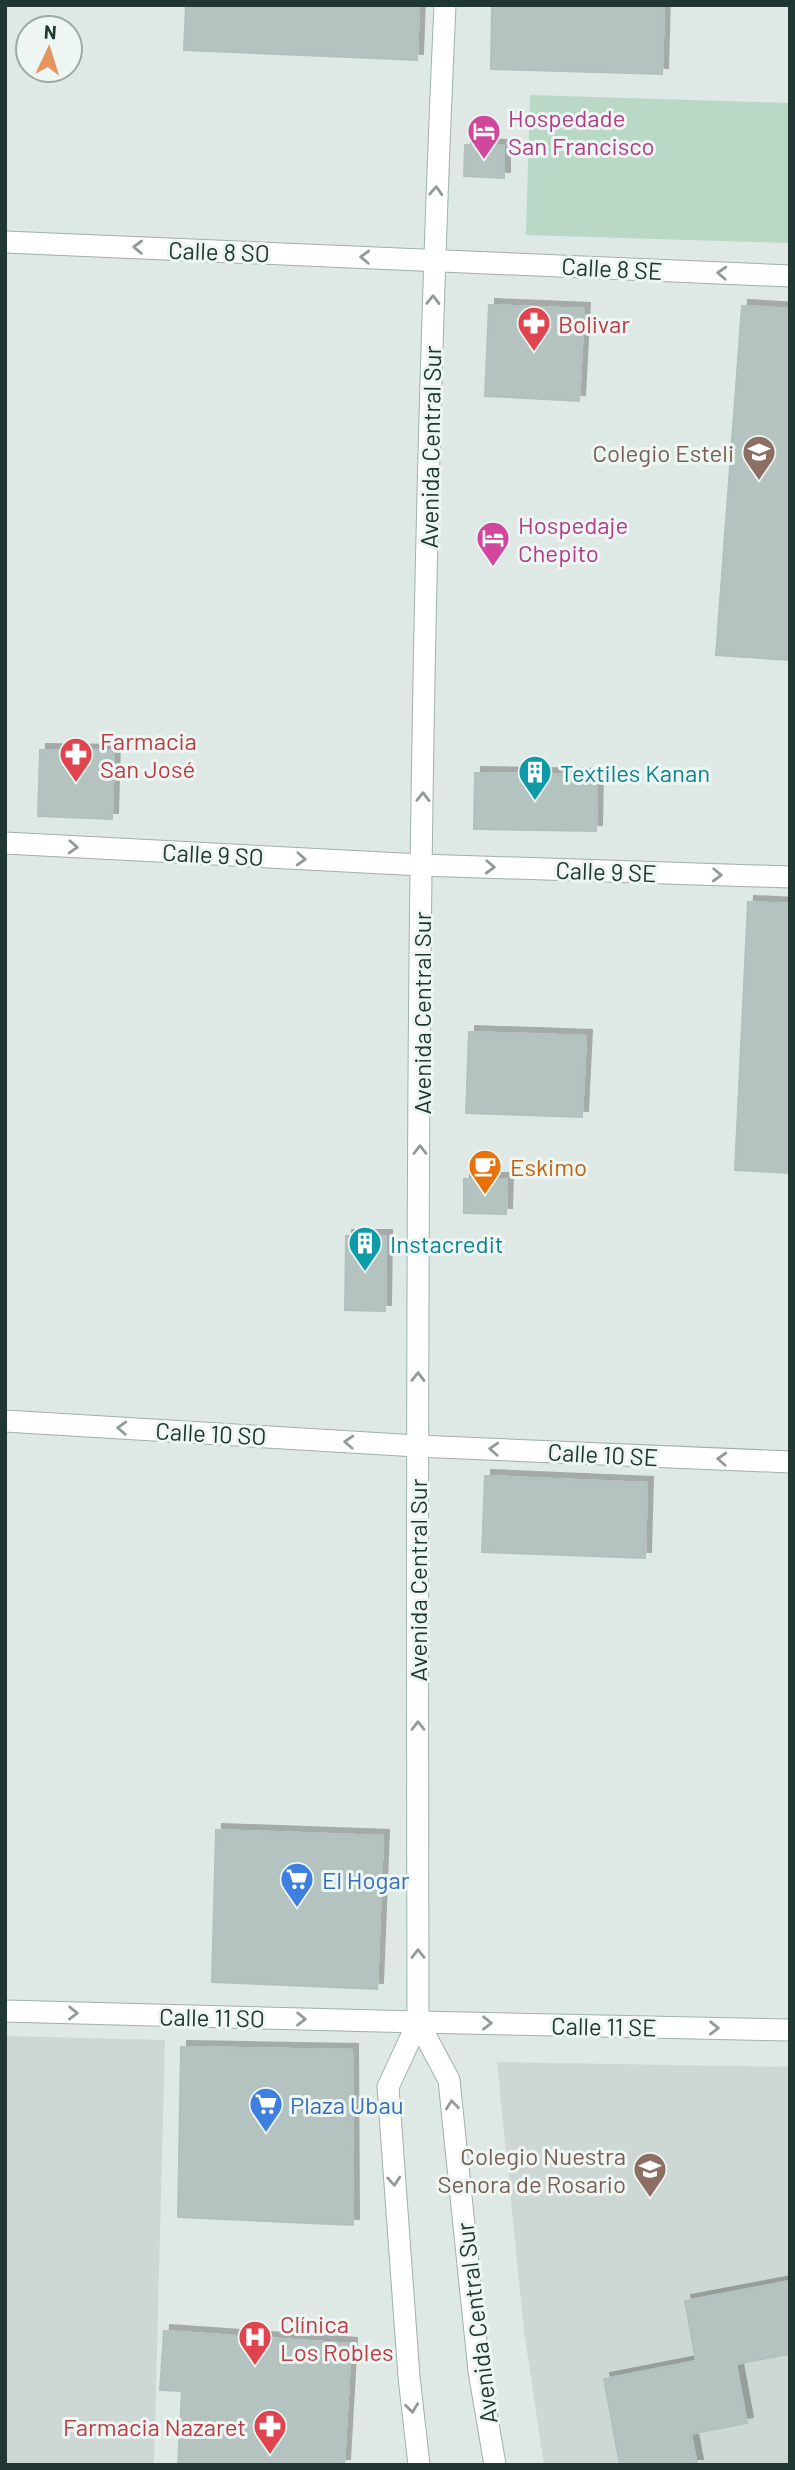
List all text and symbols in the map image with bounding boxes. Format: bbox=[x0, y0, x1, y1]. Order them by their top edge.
north arrow bbox=[14, 14, 84, 84]
text: N bbox=[43, 20, 57, 43]
place label: Hospedade San Francisco bbox=[508, 103, 655, 160]
hotel icon: Hospedade San Francisco bbox=[465, 112, 503, 161]
one-way arrow bbox=[429, 186, 444, 197]
street label: Calle 8 SO bbox=[168, 235, 270, 267]
one-way arrow bbox=[132, 240, 143, 255]
one-way arrow bbox=[360, 249, 371, 264]
street label: Calle 8 SE bbox=[561, 251, 663, 285]
one-way arrow bbox=[716, 265, 727, 280]
one-way arrow bbox=[425, 294, 441, 305]
pharmacy icon: Bolivar bbox=[515, 304, 553, 353]
place label: Bolivar bbox=[558, 309, 630, 338]
street label: Avenida Central Sur bbox=[414, 345, 446, 549]
school or university icon: Colegio Esteli bbox=[740, 433, 778, 482]
place label: Colegio Esteli bbox=[592, 438, 734, 467]
place label: Hospedaje Chepito bbox=[518, 510, 628, 567]
hotel icon: Hospedaje Chepito bbox=[474, 519, 512, 568]
place label: Farmacia San José bbox=[100, 726, 197, 783]
pharmacy icon: Farmacia San José bbox=[57, 735, 95, 784]
building icon: Textiles Kanan bbox=[516, 753, 554, 802]
place label: Textiles Kanan bbox=[560, 758, 710, 787]
one-way arrow bbox=[415, 791, 431, 802]
street label: Calle 9 SO bbox=[162, 837, 264, 871]
one-way arrow bbox=[68, 839, 79, 854]
one-way arrow bbox=[295, 851, 306, 866]
street label: Calle 9 SE bbox=[555, 855, 657, 887]
one-way arrow bbox=[484, 860, 495, 875]
one-way arrow bbox=[712, 867, 723, 882]
street label: Avenida Central Sur bbox=[407, 911, 436, 1114]
one-way arrow bbox=[412, 1144, 428, 1155]
cafe icon: Eskimo bbox=[466, 1147, 504, 1196]
place label: Eskimo bbox=[510, 1152, 587, 1181]
building icon: Instacredit bbox=[346, 1224, 384, 1273]
place label: Instacredit bbox=[390, 1229, 504, 1258]
one-way arrow bbox=[411, 1372, 426, 1383]
street label: Calle 10 SO bbox=[155, 1416, 267, 1450]
one-way arrow bbox=[116, 1421, 127, 1436]
one-way arrow bbox=[343, 1434, 354, 1449]
street label: Calle 10 SE bbox=[547, 1437, 659, 1471]
one-way arrow bbox=[489, 1442, 500, 1457]
one-way arrow bbox=[716, 1452, 727, 1467]
street label: Avenida Central Sur bbox=[403, 1478, 432, 1681]
one-way arrow bbox=[410, 1721, 426, 1731]
supermarket icon: El Hogar bbox=[278, 1860, 316, 1909]
place label: El Hogar bbox=[322, 1865, 410, 1894]
one-way arrow bbox=[410, 1948, 426, 1959]
street label: Calle 11 SO bbox=[159, 2002, 265, 2032]
one-way arrow bbox=[69, 2005, 79, 2021]
one-way arrow bbox=[296, 2011, 307, 2027]
street label: Calle 11 SE bbox=[551, 2011, 657, 2041]
one-way arrow bbox=[481, 2016, 492, 2031]
one-way arrow bbox=[709, 2021, 720, 2036]
supermarket icon: Plaza Ubau bbox=[247, 2085, 285, 2134]
place label: Plaza Ubau bbox=[290, 2090, 404, 2119]
one-way arrow bbox=[444, 2099, 459, 2111]
place label: Colegio Nuestra Senora de Rosario bbox=[437, 2141, 626, 2198]
school or university icon: Colegio Nuestra Senora de Rosario bbox=[631, 2150, 669, 2199]
one-way arrow bbox=[387, 2176, 402, 2187]
street label: Avenida Central Sur bbox=[449, 2220, 503, 2425]
place label: Clínica Los Robles bbox=[280, 2309, 394, 2366]
hospital icon: Clínica Los Robles bbox=[236, 2318, 274, 2367]
one-way arrow bbox=[405, 2402, 420, 2414]
pharmacy icon: Farmacia Nazaret bbox=[251, 2407, 289, 2456]
place label: Farmacia Nazaret bbox=[63, 2412, 246, 2441]

